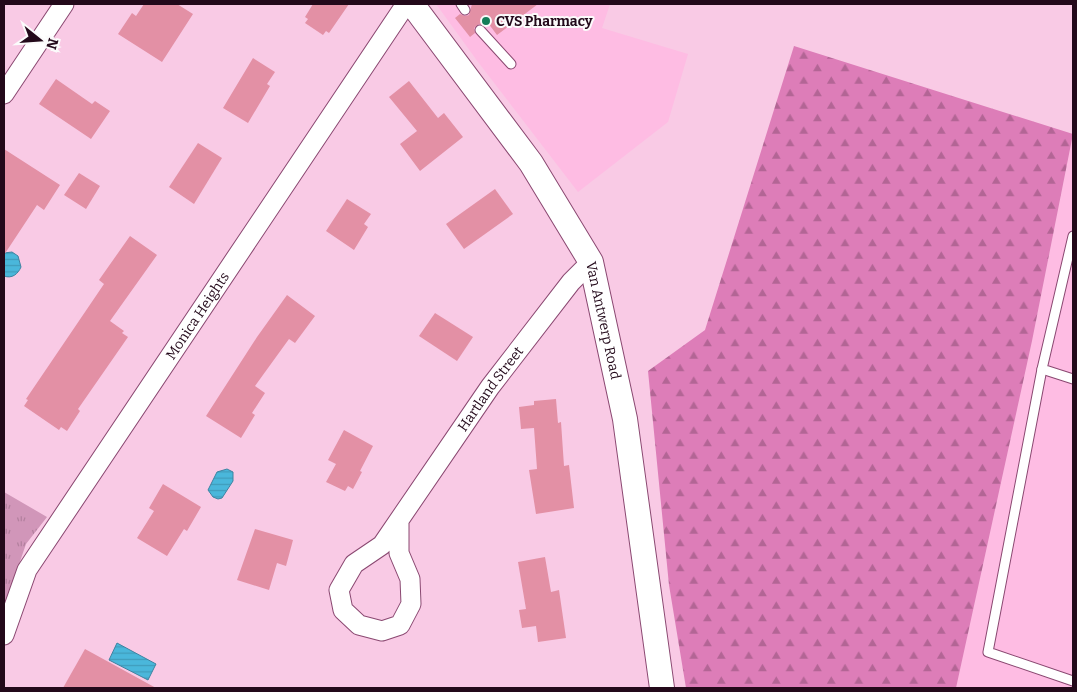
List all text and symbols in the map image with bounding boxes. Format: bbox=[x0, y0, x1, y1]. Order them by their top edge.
place label: CVS Pharmacy bbox=[496, 13, 593, 30]
north arrow bbox=[15, 15, 65, 65]
marker: CVS Pharmacy bbox=[480, 15, 492, 27]
text: N bbox=[42, 36, 62, 51]
street label: Van Antwerp Road bbox=[582, 260, 624, 381]
street label: Monica Heights bbox=[162, 269, 233, 363]
street label: Hartland Street bbox=[454, 343, 527, 435]

